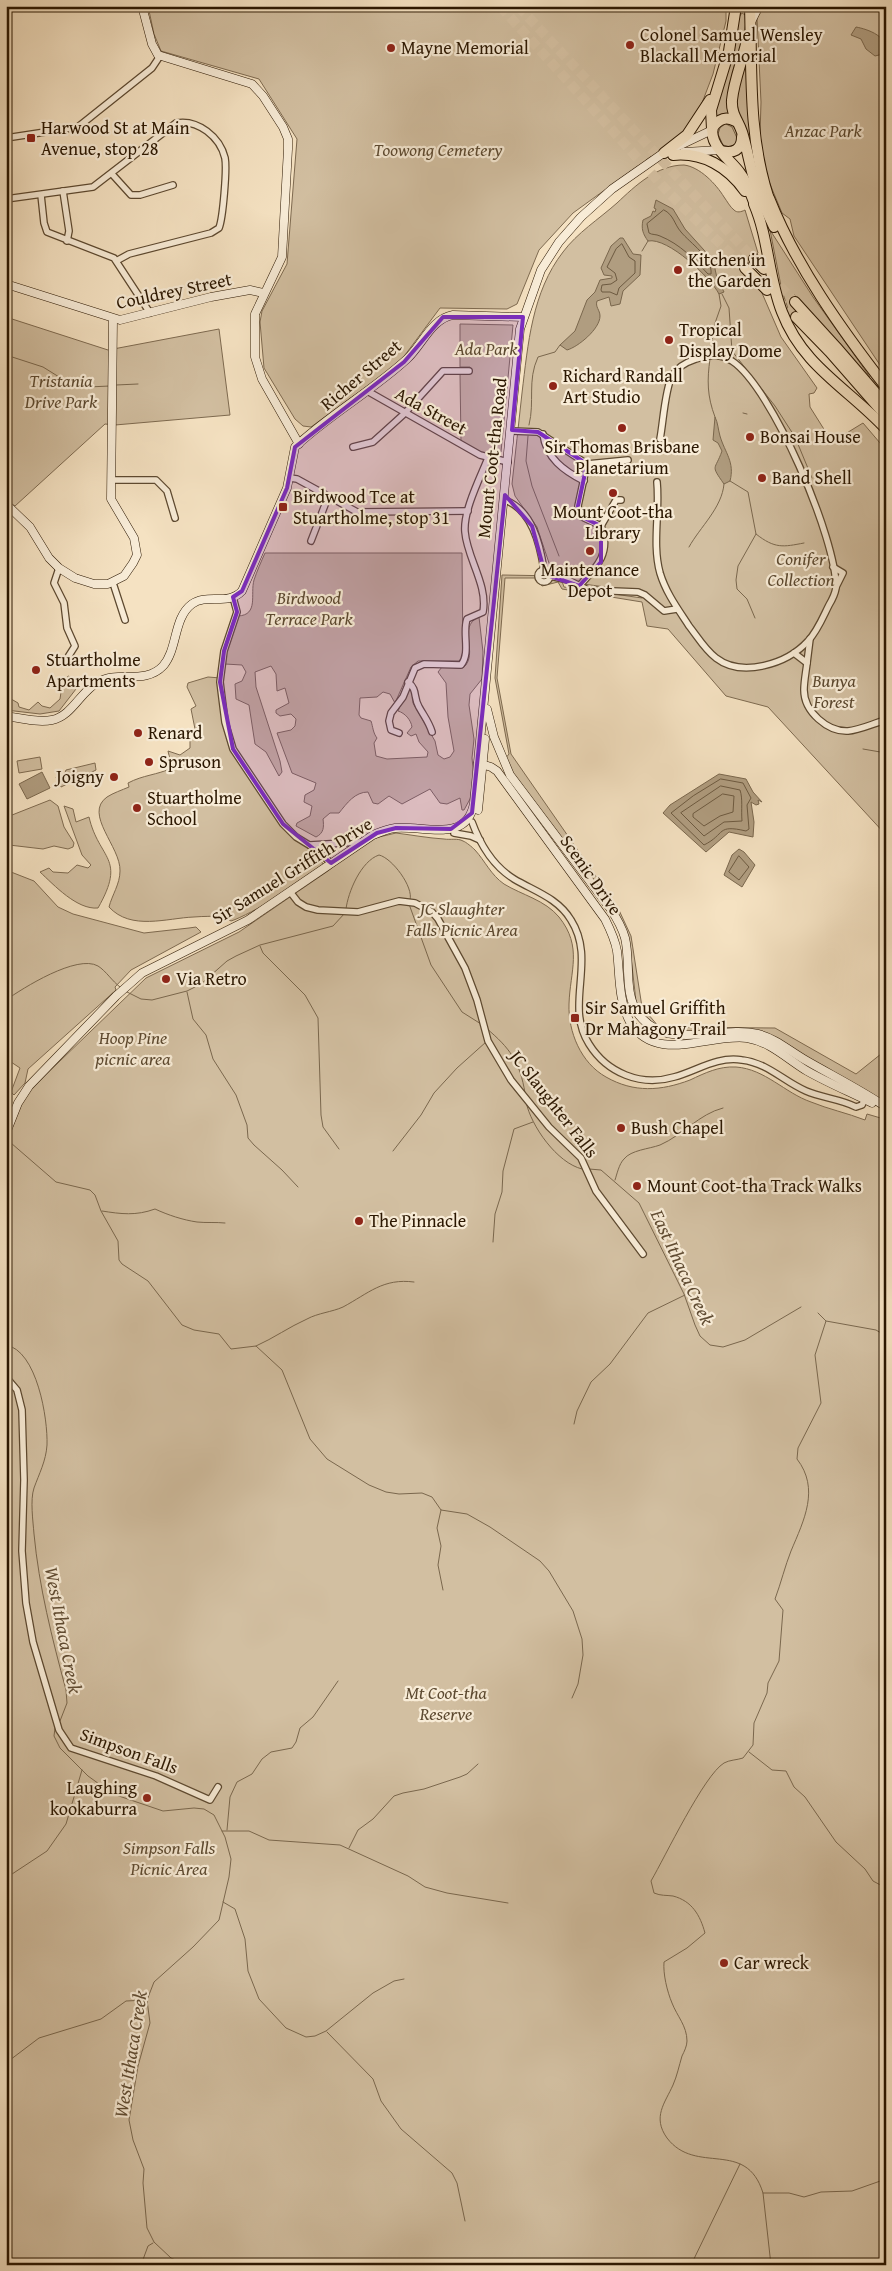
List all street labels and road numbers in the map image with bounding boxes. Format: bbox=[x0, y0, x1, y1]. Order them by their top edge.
street label: Couldrey Street bbox=[114, 265, 235, 316]
street label: Richer Street bbox=[314, 332, 408, 417]
street label: Mount Coot-tha Road bbox=[470, 376, 513, 540]
street label: Ada Street bbox=[390, 380, 473, 442]
street label: Sir Samuel Griffith Drive bbox=[206, 810, 377, 931]
street label: Scenic Drive bbox=[554, 829, 629, 920]
street label: JC Slaughter Falls bbox=[502, 1042, 605, 1163]
street label: Simpson Falls bbox=[76, 1720, 182, 1781]

